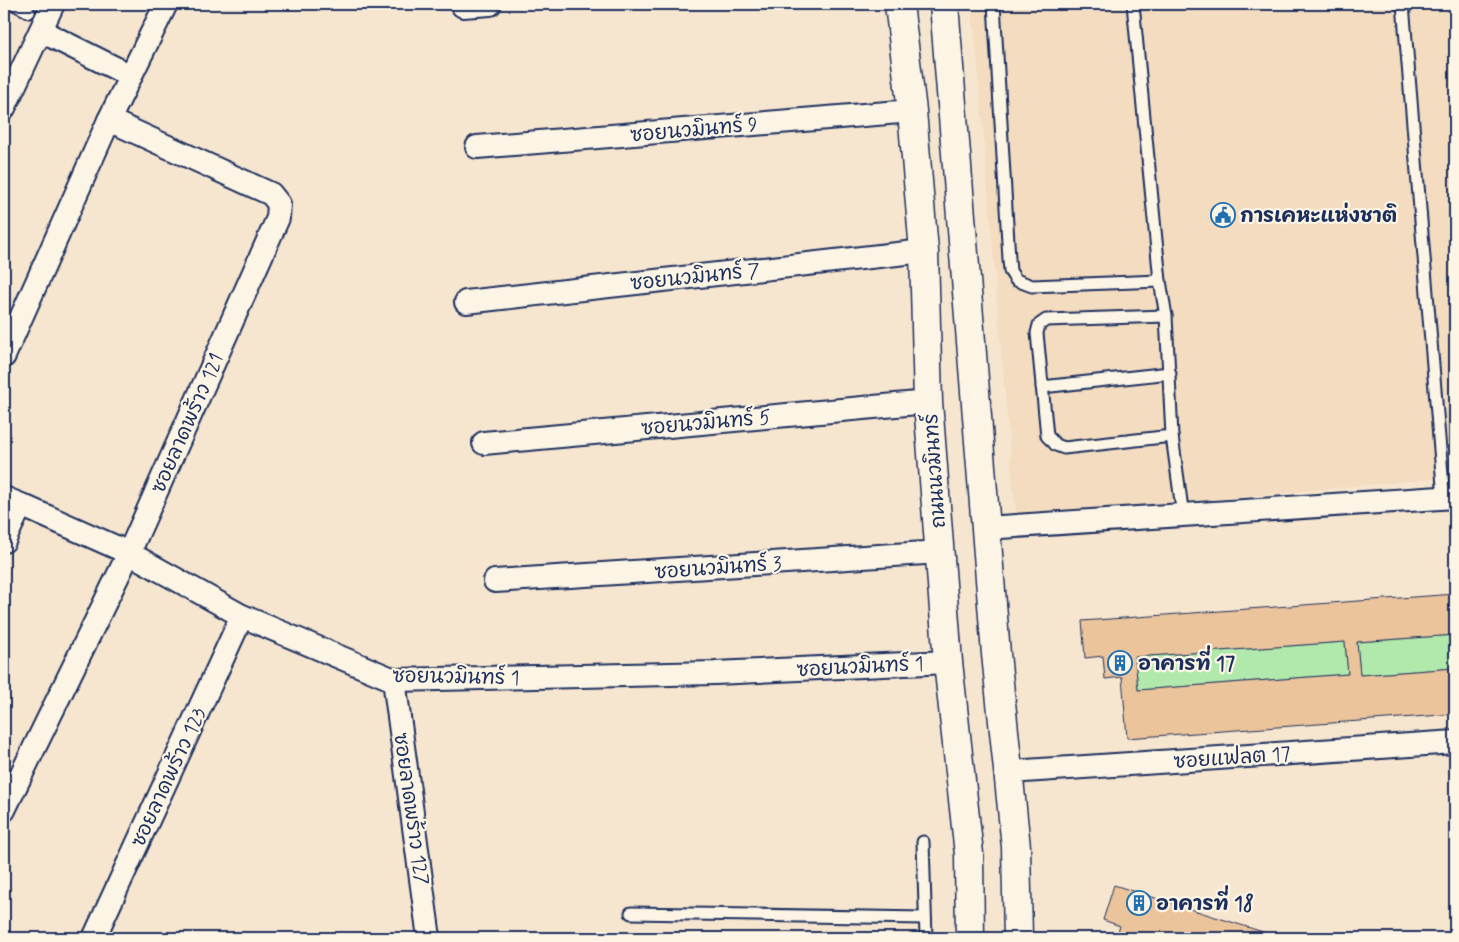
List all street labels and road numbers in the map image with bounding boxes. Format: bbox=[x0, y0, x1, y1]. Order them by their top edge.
street label: ซอยนวมินทร์ 9 bbox=[629, 110, 759, 150]
street label: ซอยนวมินทร์ 7 bbox=[629, 256, 761, 298]
street label: ซอยลาดพร้าว 121 bbox=[145, 349, 231, 498]
street label: ซอยนวมินทร์ 5 bbox=[640, 403, 772, 443]
street label: ถนนนวมินทร์ bbox=[917, 412, 953, 529]
street label: ซอยนวมินทร์ 3 bbox=[654, 550, 783, 586]
street label: ซอยนวมินทร์ 1 bbox=[796, 650, 924, 684]
street label: ซอยนวมินทร์ 1 bbox=[392, 662, 520, 692]
street label: ซอยลาดพร้าว 123 bbox=[124, 703, 213, 852]
street label: ซอยลาดพร้าว 127 bbox=[386, 731, 436, 887]
street label: ซอยแฟลต 17 bbox=[1173, 741, 1292, 776]

